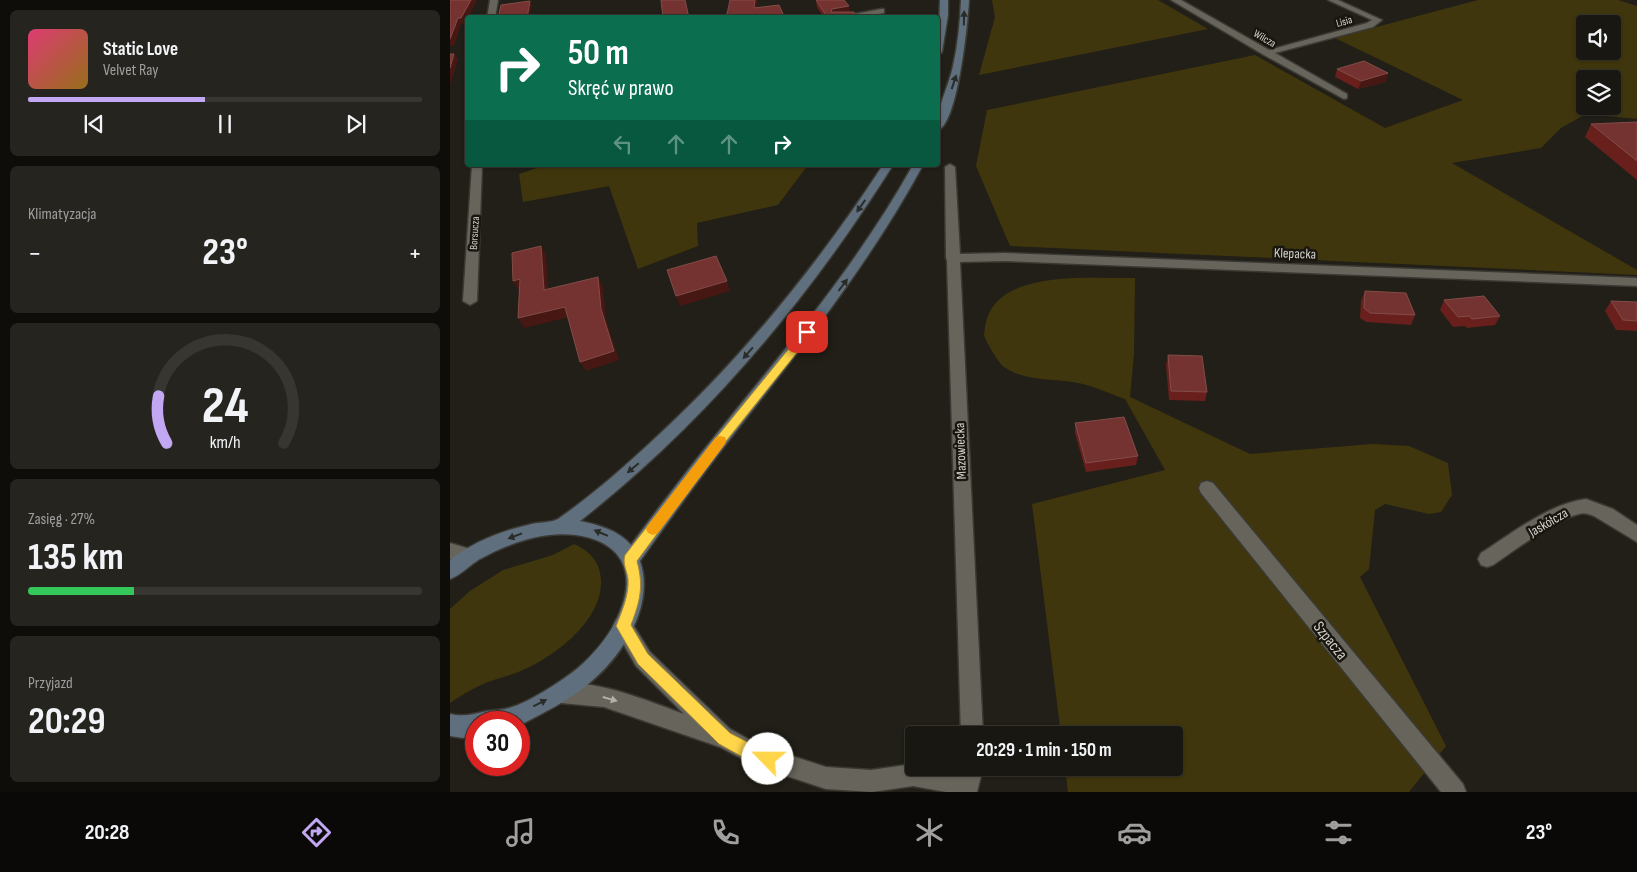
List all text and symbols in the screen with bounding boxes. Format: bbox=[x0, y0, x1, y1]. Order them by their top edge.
one-way arrow bbox=[961, 9, 969, 25]
street label: Lisia bbox=[1335, 13, 1354, 30]
map controls bbox=[1576, 15, 1621, 115]
button: sound bbox=[1576, 15, 1621, 60]
street label: Wilcza bbox=[1251, 27, 1278, 50]
text: 50 m bbox=[568, 32, 629, 75]
icon: right bbox=[485, 35, 550, 100]
text: Static Love bbox=[103, 38, 178, 61]
text: Velvet Ray bbox=[103, 61, 158, 80]
button: layers bbox=[1576, 70, 1621, 115]
one-way arrow bbox=[950, 74, 958, 89]
text: Skręć w prawo bbox=[568, 75, 674, 102]
icon: previous bbox=[80, 110, 108, 138]
icon: pause bbox=[211, 110, 239, 138]
icon: next bbox=[342, 110, 370, 138]
icon: left bbox=[609, 130, 637, 158]
icon: ahead bbox=[662, 130, 690, 158]
icon: ahead bbox=[715, 130, 743, 158]
icon: right bbox=[768, 130, 796, 158]
one-way arrow bbox=[856, 199, 866, 213]
text: Klimatyzacja bbox=[28, 205, 97, 224]
street label: Borsucza bbox=[467, 216, 482, 250]
text: 23° bbox=[202, 230, 248, 275]
text: − bbox=[28, 237, 42, 270]
text: + bbox=[408, 237, 422, 270]
street label: Klepacka bbox=[1274, 244, 1316, 263]
one-way arrow bbox=[838, 279, 849, 292]
pin bbox=[786, 311, 828, 353]
icon: arrive bbox=[793, 318, 821, 346]
one-way arrow bbox=[742, 346, 753, 359]
text: 24 bbox=[202, 375, 248, 438]
street label: Mazowiecka bbox=[951, 422, 970, 480]
text: km/h bbox=[210, 432, 240, 453]
one-way arrow bbox=[627, 462, 640, 473]
street label: Jaskółcza bbox=[1525, 504, 1571, 541]
text: Zasięg · 27% bbox=[28, 510, 95, 529]
one-way arrow bbox=[594, 529, 608, 537]
one-way arrow bbox=[507, 532, 522, 540]
text: 135 km bbox=[28, 535, 124, 580]
street label: Szpacza bbox=[1309, 618, 1351, 664]
text: Przyjazd bbox=[28, 674, 73, 693]
one-way arrow bbox=[602, 696, 617, 704]
text: 20:29 bbox=[28, 699, 105, 744]
one-way arrow bbox=[533, 699, 547, 707]
speed limit sign: 30 bbox=[465, 711, 530, 776]
position arrow bbox=[741, 732, 793, 784]
text: 20:29 · 1 min · 150 m bbox=[976, 739, 1112, 762]
icon: directions bbox=[299, 815, 334, 850]
icon: music bbox=[503, 815, 538, 850]
icon: phone bbox=[708, 815, 743, 850]
icon: climate bbox=[912, 815, 947, 850]
icon: car bbox=[1117, 815, 1152, 850]
icon: filters bbox=[1321, 815, 1356, 850]
text: 20:28 bbox=[85, 819, 130, 846]
text: 23° bbox=[1526, 819, 1552, 846]

